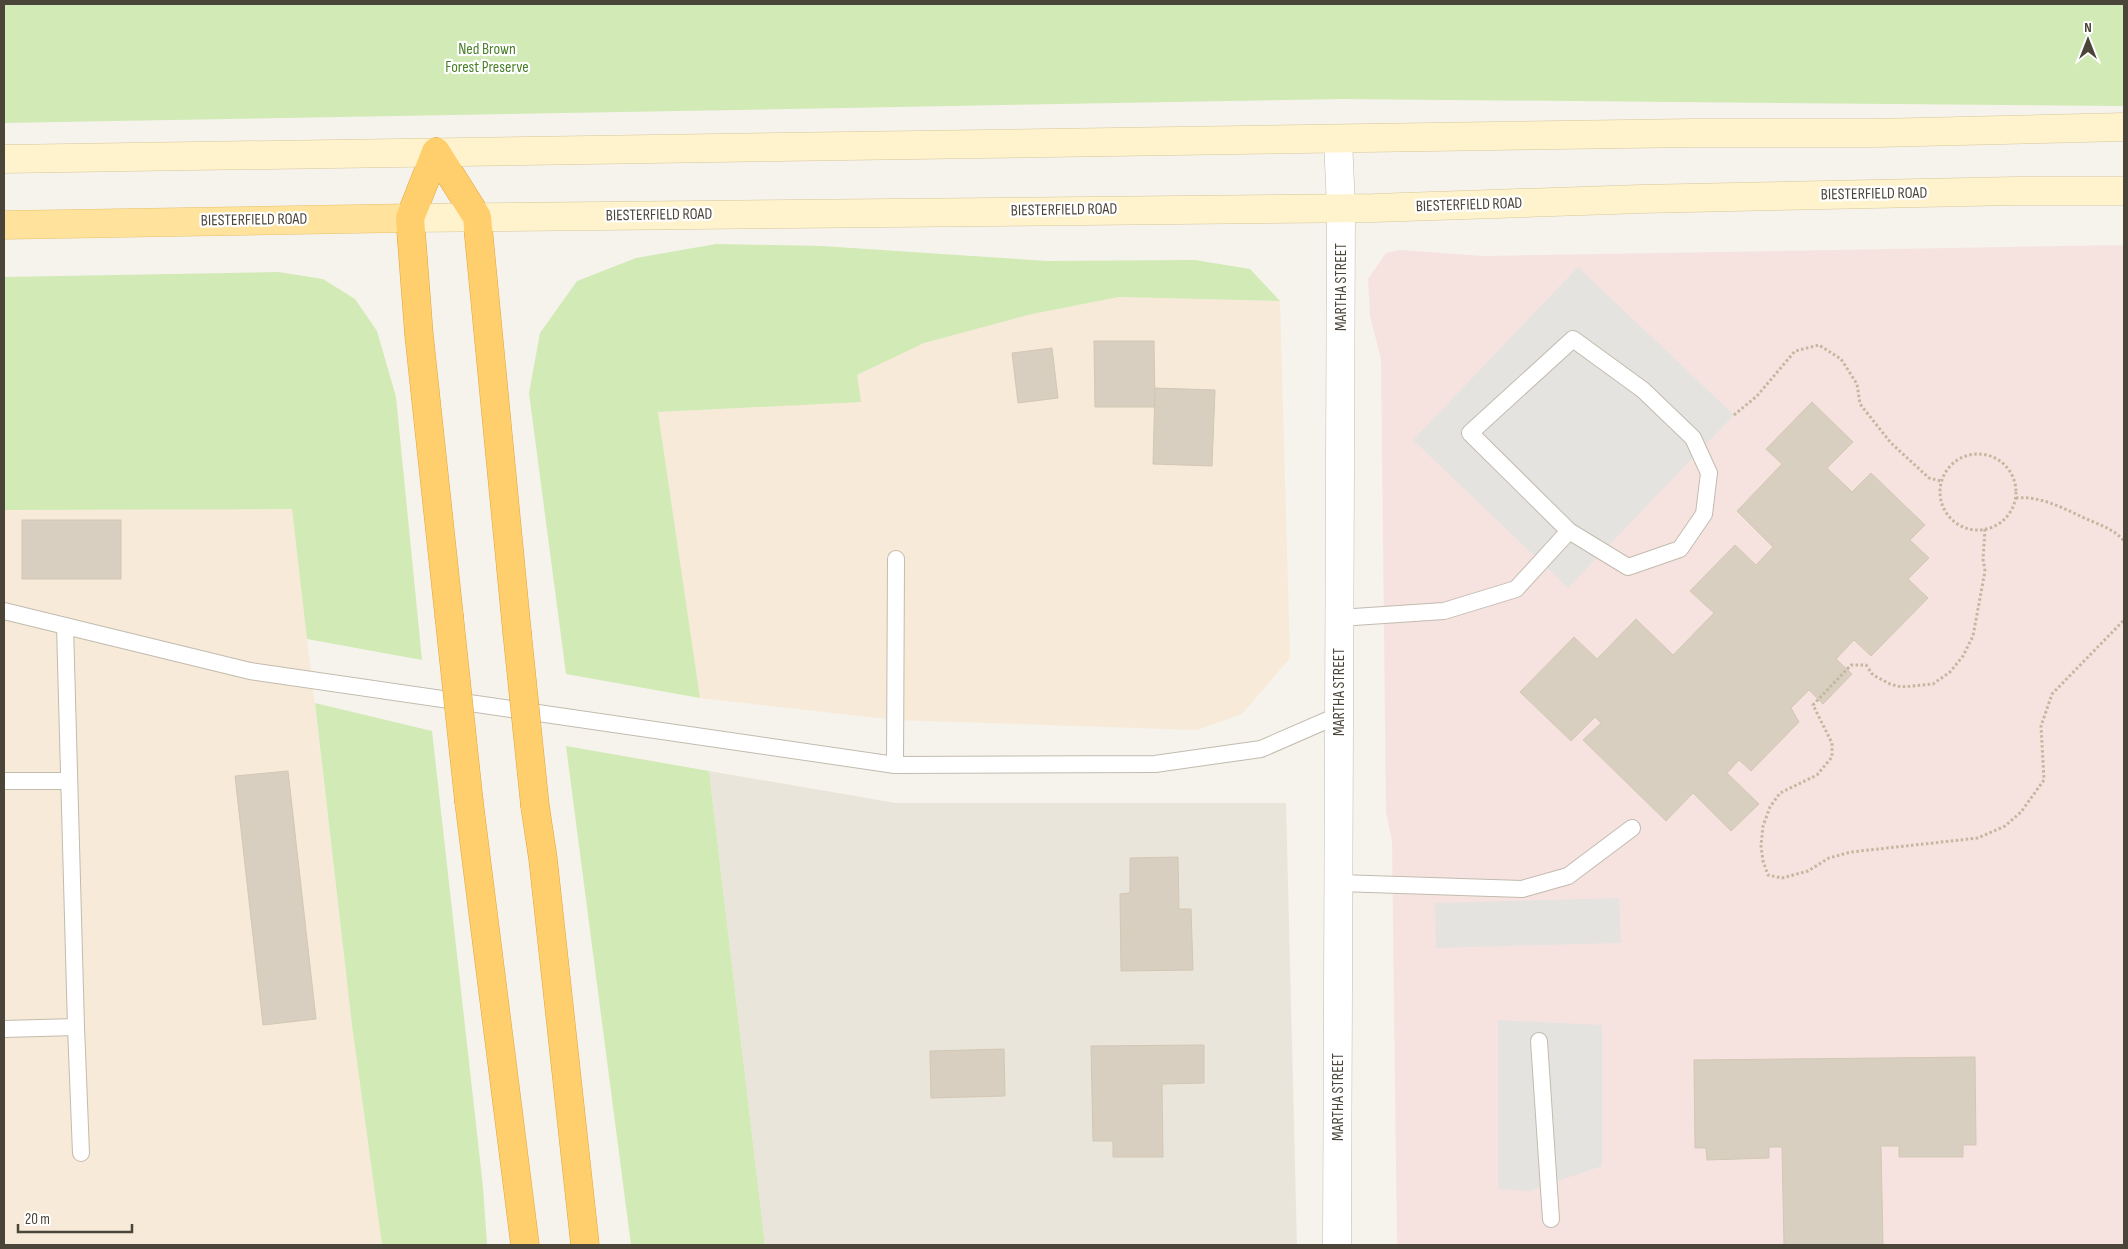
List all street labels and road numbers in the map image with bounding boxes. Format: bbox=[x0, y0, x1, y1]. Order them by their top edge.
street label: BIESTERFIELD ROAD bbox=[1821, 184, 1927, 204]
street label: BIESTERFIELD ROAD bbox=[1415, 194, 1523, 216]
street label: BIESTERFIELD ROAD bbox=[1011, 200, 1117, 220]
street label: BIESTERFIELD ROAD bbox=[606, 205, 712, 225]
street label: BIESTERFIELD ROAD bbox=[201, 210, 307, 230]
street label: MARTHA STREET bbox=[1332, 243, 1351, 331]
street label: MARTHA STREET bbox=[1330, 648, 1349, 736]
street label: MARTHA STREET bbox=[1329, 1053, 1348, 1141]

